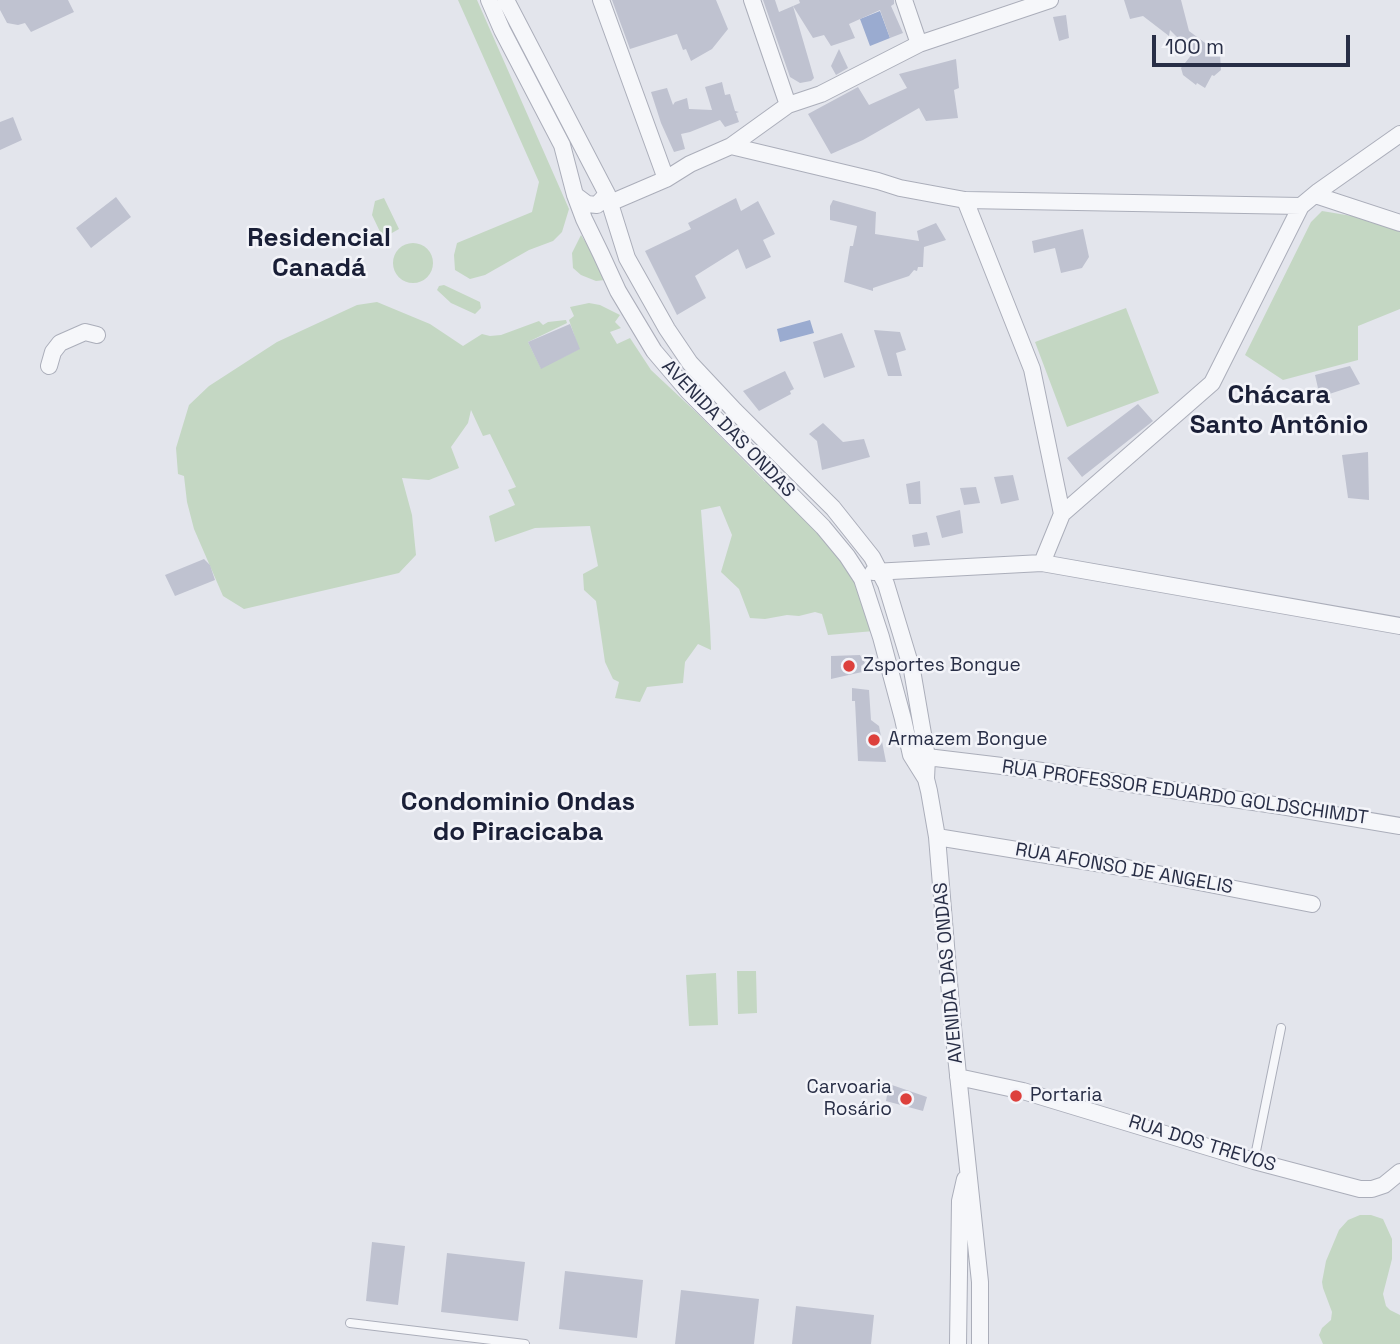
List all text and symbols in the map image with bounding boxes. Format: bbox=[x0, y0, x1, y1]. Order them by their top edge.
scale bar bbox=[1155, 21, 1353, 65]
text: 100 m bbox=[1165, 33, 1224, 60]
district label: Residencial Canadá bbox=[247, 223, 391, 284]
street label: AVENIDA DAS ONDAS bbox=[657, 356, 799, 502]
district label: Chácara Santo Antônio bbox=[1190, 380, 1368, 442]
place label: Zsportes Bongue bbox=[863, 655, 1021, 677]
marker: Zsportes Bongue bbox=[841, 658, 857, 674]
place label: Armazem Bongue bbox=[888, 729, 1047, 751]
marker: Armazem Bongue bbox=[866, 732, 882, 748]
street label: RUA PROFESSOR EDUARDO GOLDSCHIMDT bbox=[1000, 756, 1370, 830]
district label: Condominio Ondas do Piracicaba bbox=[401, 787, 635, 848]
street label: RUA AFONSO DE ANGELIS bbox=[1013, 839, 1235, 899]
street label: AVENIDA DAS ONDAS bbox=[930, 881, 968, 1065]
place label: Carvoaria Rosário bbox=[806, 1077, 892, 1121]
place label: Portaria bbox=[1030, 1085, 1102, 1107]
marker: Portaria bbox=[1008, 1088, 1024, 1104]
marker: Carvoaria Rosário bbox=[898, 1091, 914, 1107]
street label: RUA DOS TREVOS bbox=[1126, 1111, 1278, 1177]

